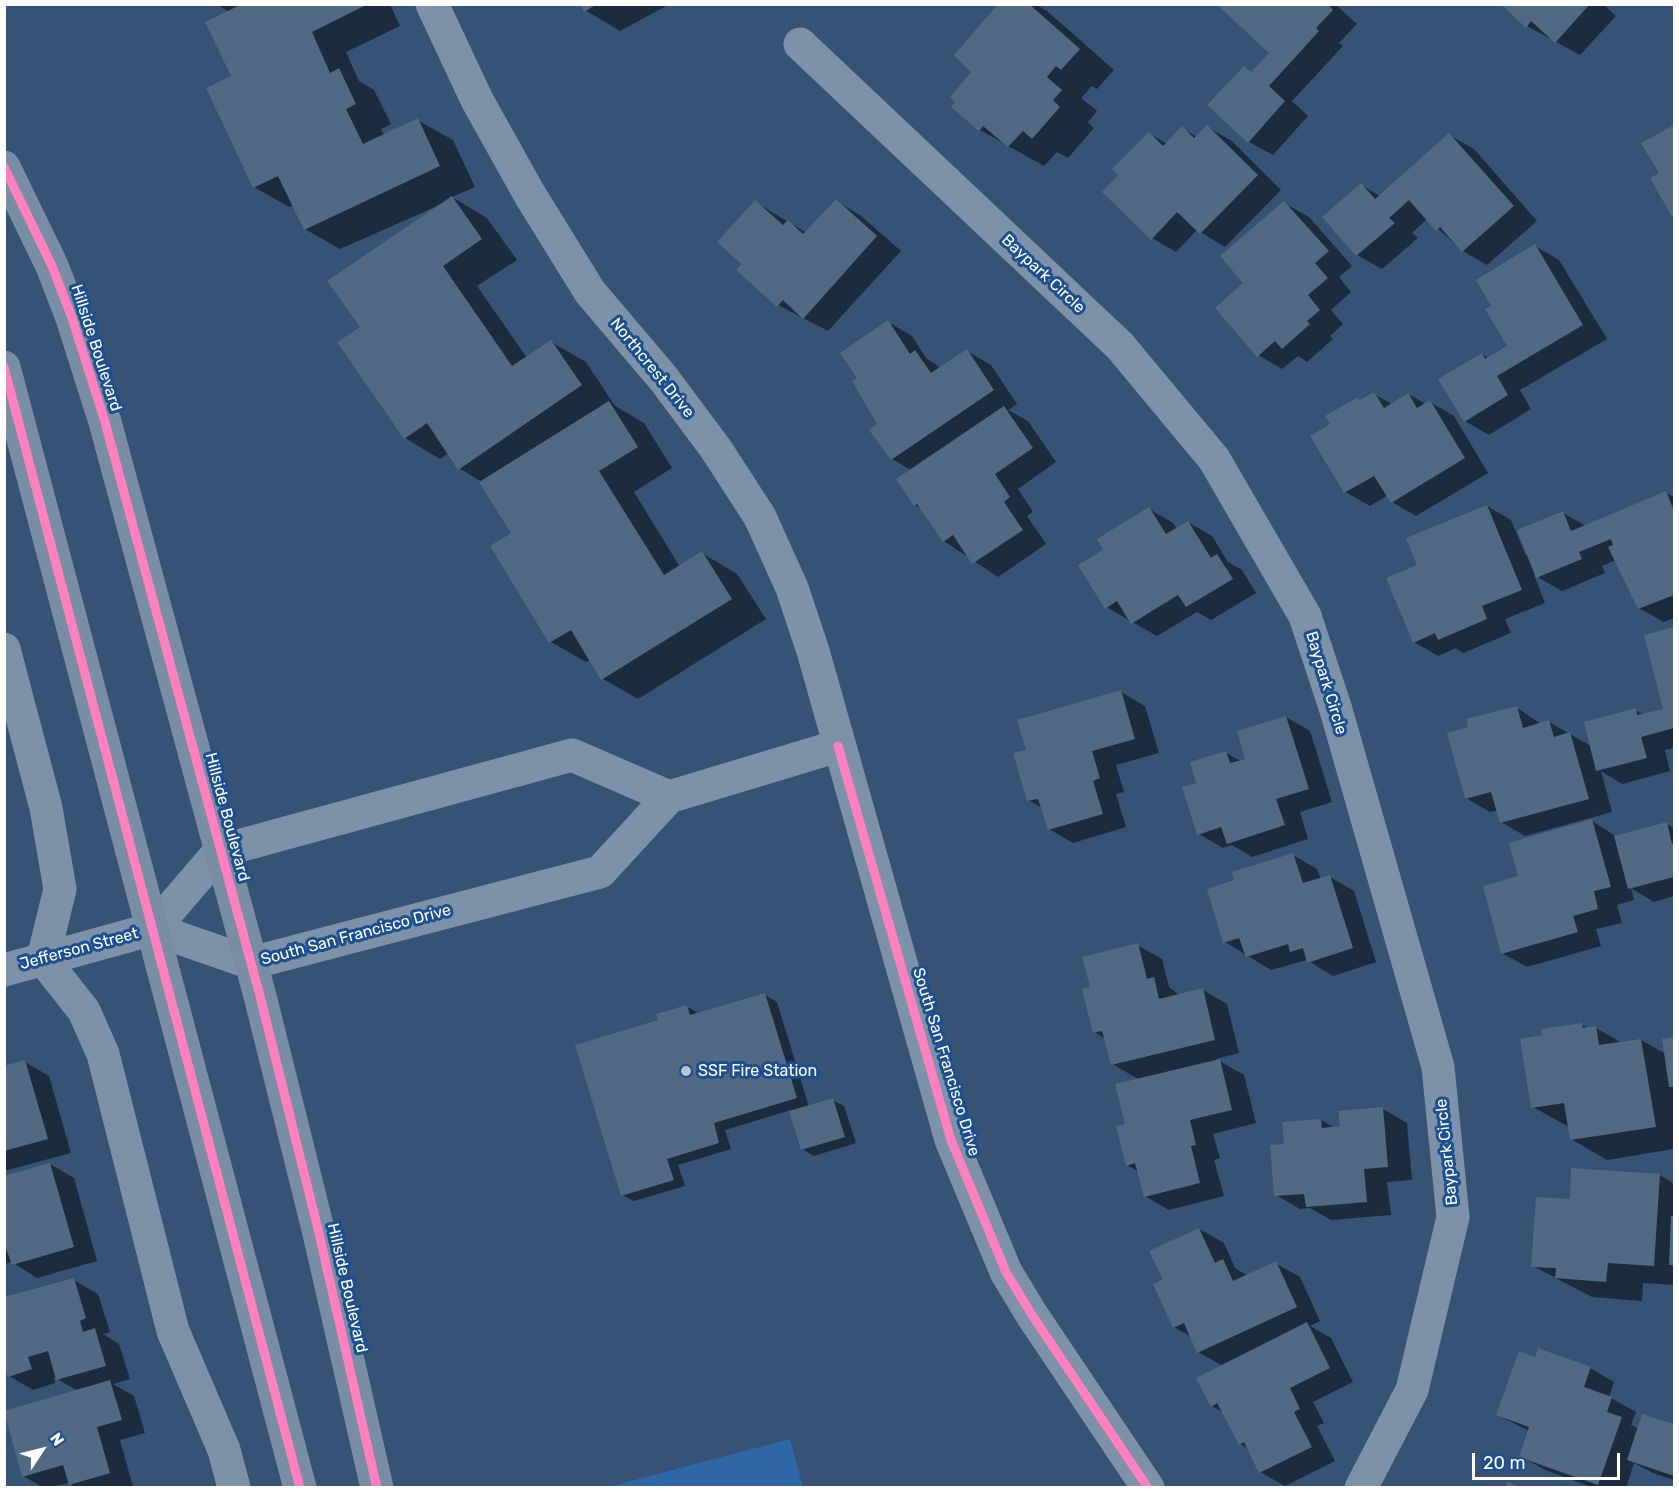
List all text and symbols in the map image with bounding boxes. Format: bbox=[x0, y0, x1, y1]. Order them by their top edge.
street label: Baypark Circle bbox=[997, 231, 1089, 317]
street label: Hillside Boulevard bbox=[66, 282, 126, 414]
street label: Northcrest Drive bbox=[606, 314, 698, 422]
street label: Baypark Circle bbox=[1301, 629, 1351, 737]
street label: Hillside Boulevard bbox=[201, 751, 253, 883]
street label: South San Francisco Drive bbox=[259, 900, 453, 970]
street label: Jefferson Street bbox=[18, 924, 140, 974]
street label: South San Francisco Drive bbox=[908, 965, 984, 1159]
place label: SSF Fire Station bbox=[698, 1061, 817, 1081]
marker: SSF Fire Station bbox=[679, 1064, 693, 1078]
street label: Baypark Circle bbox=[1432, 1098, 1462, 1206]
street label: Hillside Boulevard bbox=[323, 1221, 371, 1355]
north arrow bbox=[12, 1420, 72, 1480]
text: N bbox=[46, 1429, 68, 1450]
scale bar bbox=[1475, 1441, 1624, 1479]
text: 20 m bbox=[1483, 1452, 1525, 1474]

